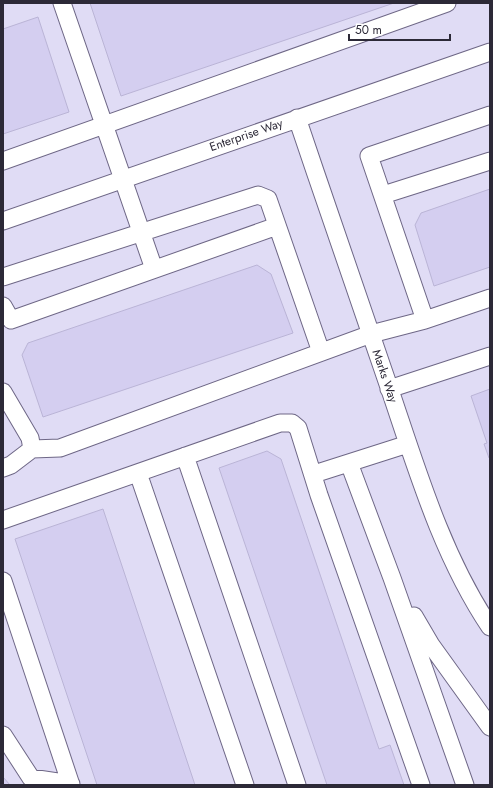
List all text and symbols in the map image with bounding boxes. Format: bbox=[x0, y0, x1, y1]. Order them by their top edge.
scale bar bbox=[349, 16, 450, 42]
text: 50 m bbox=[355, 21, 382, 39]
street label: Enterprise Way bbox=[207, 114, 286, 156]
street label: Marks Way bbox=[368, 347, 403, 406]

